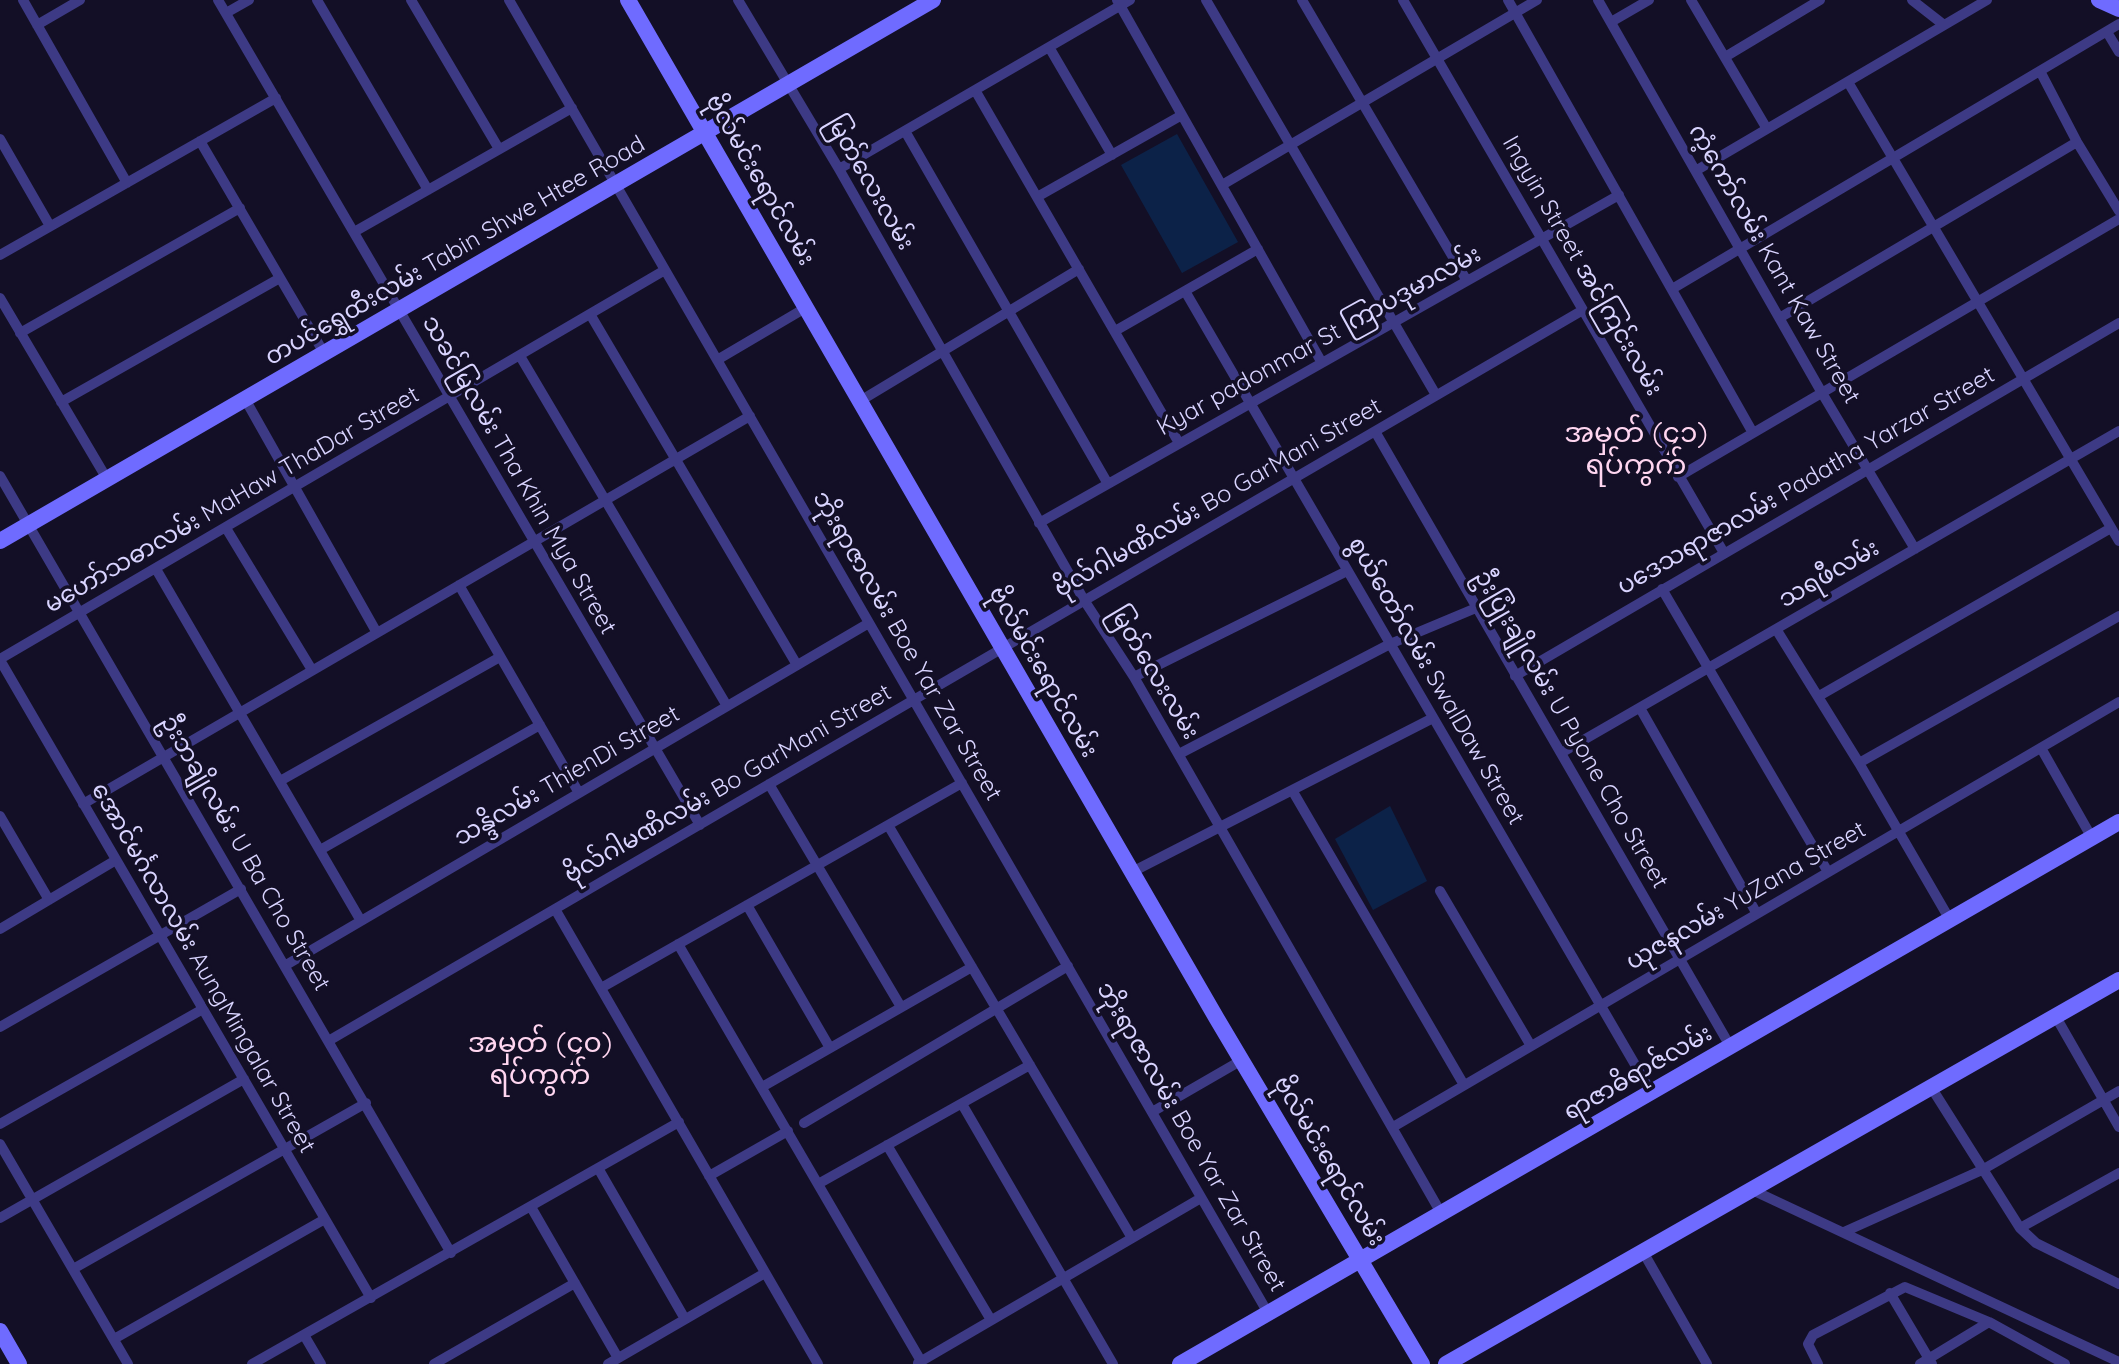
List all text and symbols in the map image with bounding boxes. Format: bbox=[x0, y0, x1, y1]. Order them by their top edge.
street label: ဗိုလ်မင်းရောင်လမ်း bbox=[699, 89, 821, 271]
street label: မြတ်လေးလမ်း bbox=[820, 111, 920, 255]
street label: ကံ့ကော်လမ်း Kant Kaw Street bbox=[1682, 119, 1866, 409]
street label: တပင်ရွှေထီးလမ်း Tabin Shwe Htee Road bbox=[260, 130, 650, 372]
street label: Ingyin Street အင်ကြင်းလမ်း bbox=[1496, 131, 1668, 401]
street label: Kyar padonmar St ကြာပဒုမာလမ်း bbox=[1152, 240, 1486, 442]
street label: သခင်မြလမ်း Tha Khin Mya Street bbox=[416, 310, 622, 640]
street label: ပဒေသရာဇာလမ်း Padatha Yarzar Street bbox=[1612, 361, 2000, 601]
street label: မဟော်သဓာလမ်း MaHaw ThaDar Street bbox=[40, 381, 424, 619]
street label: ဗိုလ်ဂါမဏိလမ်း Bo GarMani Street bbox=[1049, 392, 1387, 604]
district label: အမှတ် (၄၁) ရပ်ကွက် bbox=[1564, 417, 1708, 483]
street label: ဘိုးရာဇာလမ်း Boe Yar Zar Street bbox=[806, 486, 1008, 806]
street label: စွယ်တော်လမ်း SwalDaw Street bbox=[1342, 532, 1530, 830]
street label: သရဖီလမ်း bbox=[1774, 534, 1884, 614]
street label: ဦးပြုံးချိုလမ်း U Pyone Cho Street bbox=[1468, 564, 1674, 894]
street label: ဗိုလ်မင်းရောင်လမ်း bbox=[982, 581, 1104, 763]
street label: မြတ်လေးလမ်း bbox=[1103, 601, 1205, 745]
street label: ဗိုလ်ဂါမဏိလမ်း Bo GarMani Street bbox=[559, 678, 897, 890]
street label: သန္ဒိလမ်း ThienDi Street bbox=[449, 700, 685, 852]
street label: ဦးဘချိုလမ်း U Ba Cho Street bbox=[154, 710, 336, 996]
street label: အောင်မင်္ဂလာလမ်း AungMingalar Street bbox=[85, 778, 321, 1158]
street label: ယုဇနလမ်း YuZana Street bbox=[1621, 815, 1871, 977]
street label: ဘိုးရာဇာလမ်း Boe Yar Zar Street bbox=[1090, 977, 1292, 1297]
street label: ရာဇာဓိရာဇ်လမ်း bbox=[1559, 1019, 1717, 1127]
district label: အမှတ် (၄၀) ရပ်ကွက် bbox=[468, 1027, 612, 1093]
street label: ဗိုလ်မင်းရောင်လမ်း bbox=[1267, 1071, 1391, 1251]

